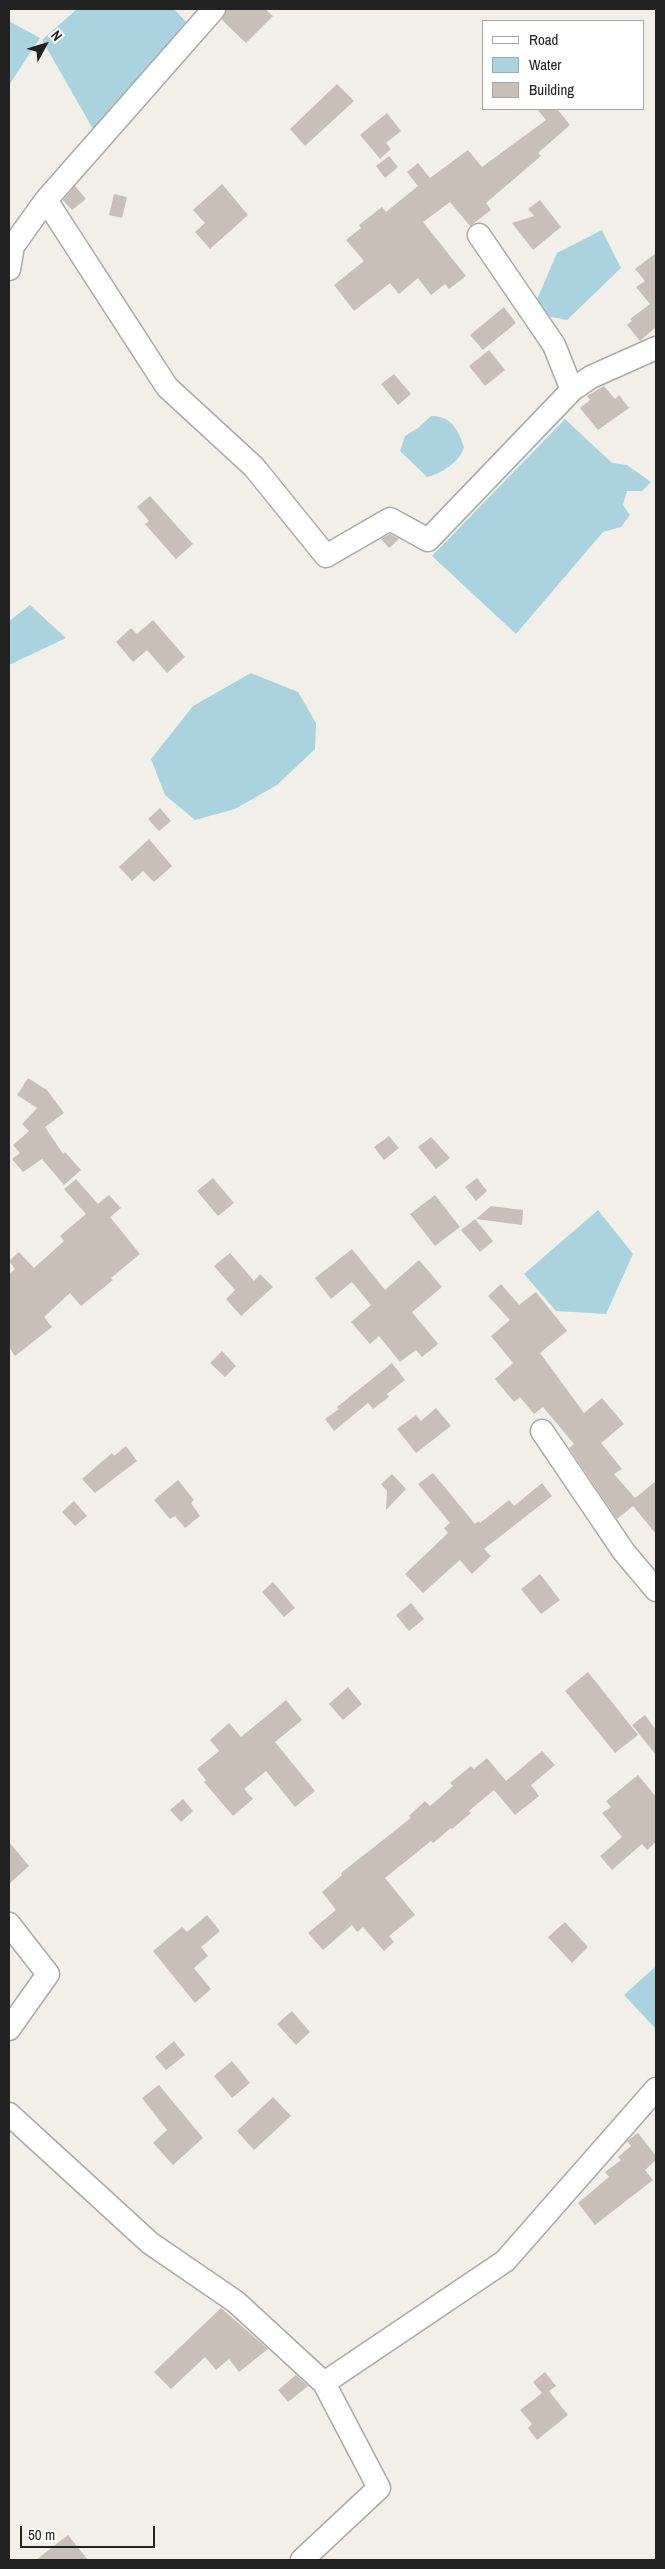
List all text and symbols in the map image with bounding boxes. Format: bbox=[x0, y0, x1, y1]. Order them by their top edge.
north arrow bbox=[20, 20, 70, 70]
legend bbox=[482, 20, 645, 110]
text: N bbox=[47, 27, 66, 44]
text: Road bbox=[529, 29, 558, 50]
text: Water bbox=[529, 54, 561, 75]
text: Building bbox=[529, 79, 574, 100]
scale bar bbox=[22, 2516, 158, 2548]
text: 50 m bbox=[28, 2524, 55, 2545]

